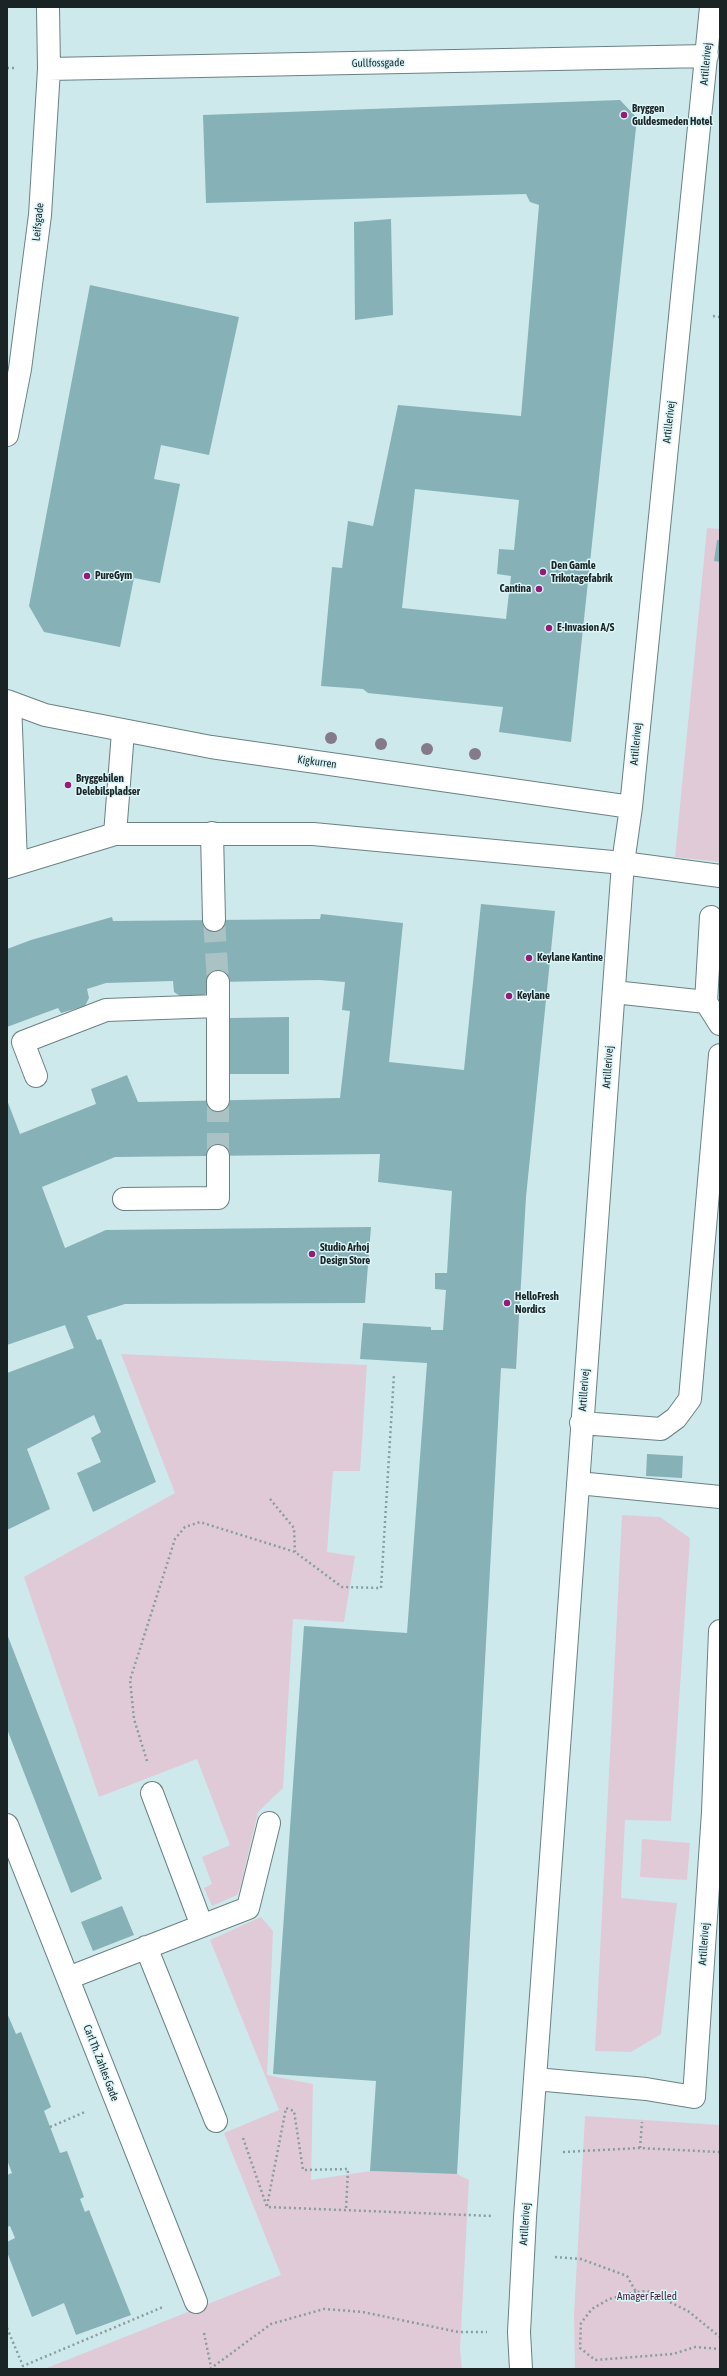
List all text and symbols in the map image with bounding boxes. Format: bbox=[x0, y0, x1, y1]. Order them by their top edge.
street label: Artillerivej bbox=[698, 42, 714, 86]
street label: Gullfossgade bbox=[351, 56, 405, 70]
place label: Bryggen Guldesmeden Hotel bbox=[632, 102, 712, 128]
marker: Bryggen Guldesmeden Hotel bbox=[619, 110, 629, 120]
street label: Leifsgade bbox=[29, 202, 47, 242]
street label: Artillerivej bbox=[660, 400, 678, 444]
place label: Den Gamle Trikotagefabrik bbox=[551, 559, 613, 585]
marker: Den Gamle Trikotagefabrik bbox=[538, 567, 548, 577]
place label: PureGym bbox=[95, 569, 132, 583]
marker: PureGym bbox=[82, 571, 92, 581]
place label: Cantina bbox=[499, 582, 531, 596]
marker: Cantina bbox=[534, 584, 544, 594]
place label: E-Invasion A/S bbox=[557, 621, 614, 635]
marker: E-Invasion A/S bbox=[544, 623, 554, 633]
street label: Artillerivej bbox=[628, 722, 644, 766]
street label: Kigkurren bbox=[296, 753, 338, 771]
place label: Bryggebilen Delebilspladser bbox=[76, 772, 140, 798]
marker: Bryggebilen Delebilspladser bbox=[63, 780, 73, 790]
place label: Keylane Kantine bbox=[537, 951, 603, 965]
marker: Keylane Kantine bbox=[524, 953, 534, 963]
place label: Keylane bbox=[517, 989, 550, 1003]
marker: Keylane bbox=[504, 991, 514, 1001]
street label: Artillerivej bbox=[600, 1045, 616, 1089]
place label: Studio Arhoj Design Store bbox=[320, 1241, 370, 1267]
marker: Studio Arhoj Design Store bbox=[307, 1249, 317, 1259]
place label: HelloFresh Nordics bbox=[515, 1290, 559, 1316]
marker: HelloFresh Nordics bbox=[502, 1298, 512, 1308]
street label: Artillerivej bbox=[576, 1368, 592, 1412]
street label: Artillerivej bbox=[696, 1922, 712, 1966]
street label: Carl Th. Zahles Gade bbox=[80, 2023, 122, 2103]
street label: Artillerivej bbox=[517, 2202, 533, 2246]
park label: Amager Fælled bbox=[617, 2290, 677, 2304]

